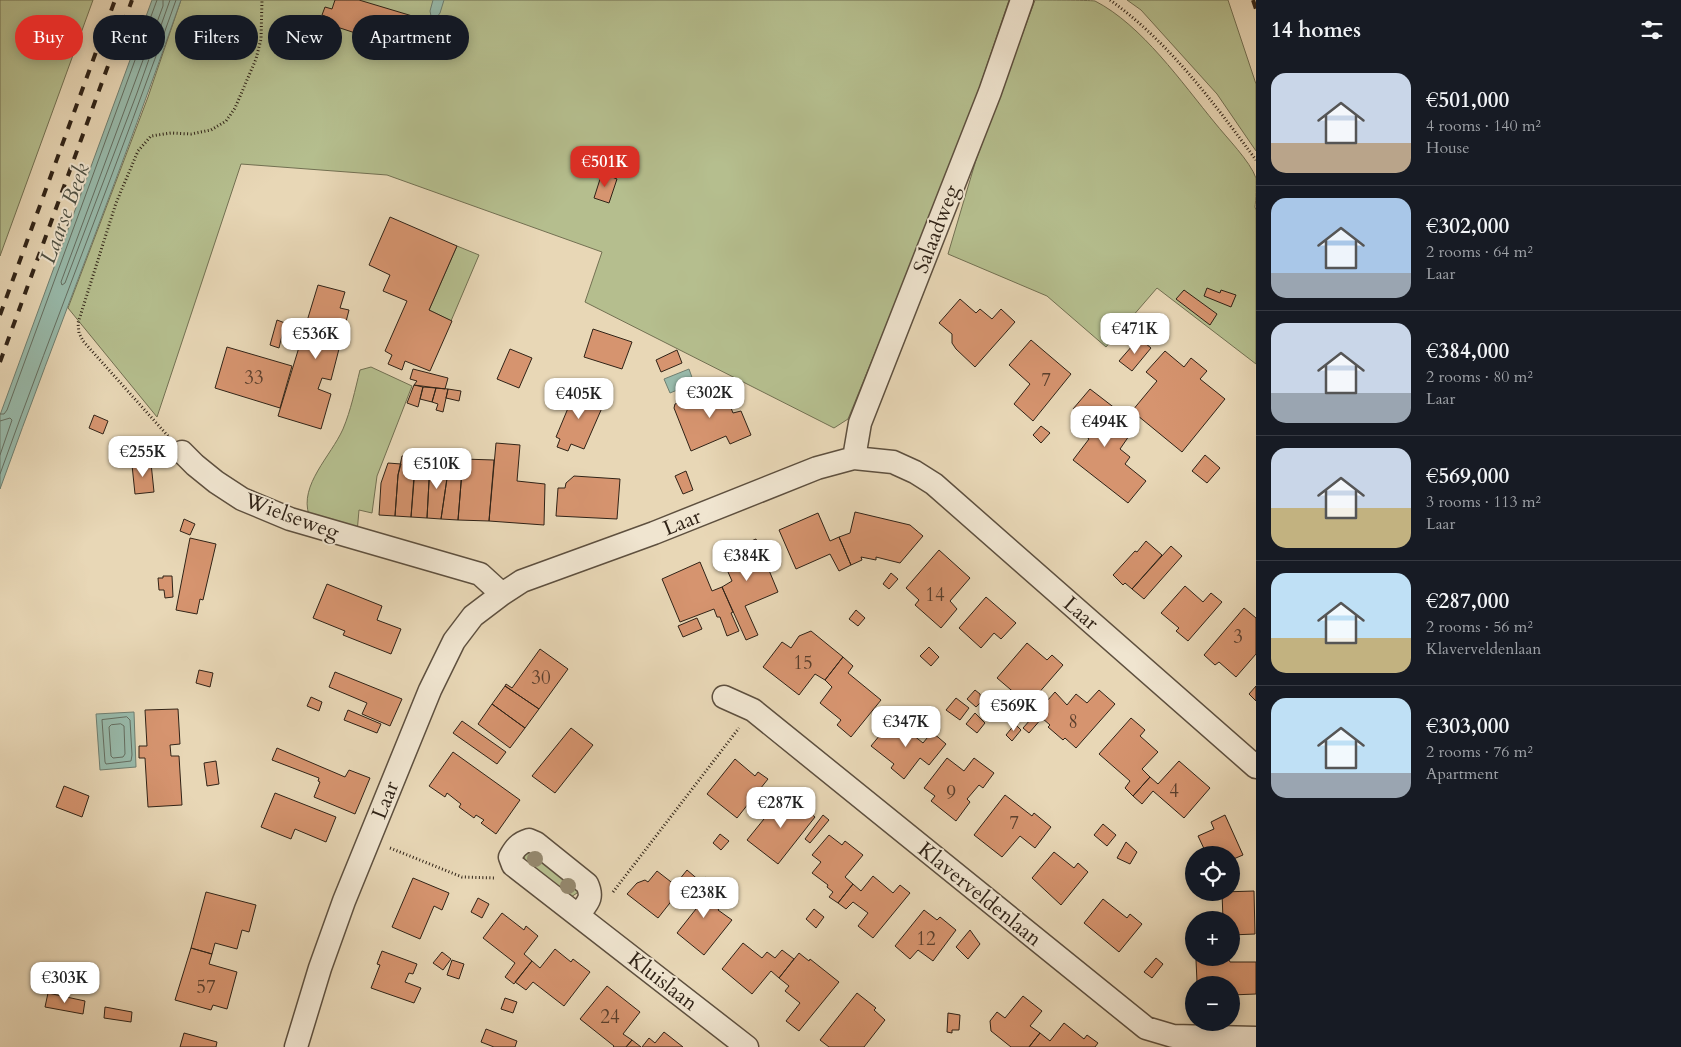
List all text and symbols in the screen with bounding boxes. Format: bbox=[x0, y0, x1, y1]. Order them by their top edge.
chip: Buy bbox=[15, 15, 83, 60]
chip: Rent bbox=[93, 15, 165, 60]
chip: Filters bbox=[175, 15, 258, 60]
chip: New bbox=[268, 15, 342, 60]
chip: Apartment bbox=[352, 15, 469, 60]
text: 14 homes bbox=[1271, 16, 1361, 45]
icon: filters bbox=[1638, 16, 1666, 44]
text: €501,000 bbox=[1426, 86, 1509, 115]
icon: home bbox=[1311, 93, 1371, 153]
text: 4 rooms · 140 m² bbox=[1426, 115, 1541, 137]
text: House bbox=[1426, 137, 1469, 159]
pin: €501K bbox=[570, 146, 640, 188]
text: €501K bbox=[581, 151, 629, 173]
water label: Laarse Beek bbox=[33, 159, 97, 268]
street label: Salaadweg bbox=[906, 181, 967, 278]
text: €302,000 bbox=[1426, 212, 1509, 241]
icon: home bbox=[1311, 218, 1371, 278]
text: 2 rooms · 64 m² bbox=[1426, 241, 1533, 263]
text: Laar bbox=[1426, 263, 1455, 285]
pin: €471K bbox=[1100, 312, 1170, 355]
pin: €536K bbox=[281, 318, 351, 360]
text: €471K bbox=[1111, 318, 1159, 340]
text: €536K bbox=[292, 323, 340, 345]
text: €384,000 bbox=[1426, 337, 1509, 366]
icon: home bbox=[1311, 343, 1371, 403]
house number: 33 bbox=[244, 365, 264, 391]
text: 2 rooms · 80 m² bbox=[1426, 366, 1533, 388]
house number: 7 bbox=[1041, 367, 1051, 393]
pin: €302K bbox=[675, 376, 745, 419]
pin: €405K bbox=[544, 378, 614, 420]
text: €302K bbox=[686, 382, 734, 404]
text: €405K bbox=[555, 383, 603, 405]
text: Laar bbox=[1426, 388, 1455, 410]
pin: €494K bbox=[1070, 406, 1140, 448]
text: €494K bbox=[1081, 411, 1129, 433]
pin: €255K bbox=[108, 436, 178, 478]
text: €255K bbox=[119, 441, 167, 463]
pin: €510K bbox=[402, 448, 472, 490]
text: €510K bbox=[413, 453, 461, 475]
text: €569,000 bbox=[1426, 462, 1509, 491]
icon: home bbox=[1311, 468, 1371, 528]
street label: Wielseweg bbox=[240, 486, 343, 547]
text: 3 rooms · 113 m² bbox=[1426, 491, 1541, 513]
street label: Laar bbox=[659, 502, 706, 543]
text: Laar bbox=[1426, 513, 1455, 535]
pin: €384K bbox=[712, 540, 782, 582]
text: €384K bbox=[723, 545, 771, 567]
house number: 14 bbox=[925, 582, 945, 608]
text: €287,000 bbox=[1426, 587, 1509, 616]
street label: Laar bbox=[1057, 590, 1105, 637]
icon: home bbox=[1311, 593, 1371, 653]
text: 2 rooms · 56 m² bbox=[1426, 616, 1533, 638]
house number: 3 bbox=[1233, 624, 1243, 650]
text: Klaverveldenlaan bbox=[1426, 638, 1541, 660]
house number: 15 bbox=[793, 650, 813, 676]
house number: 30 bbox=[531, 665, 551, 691]
pin: €569K bbox=[979, 690, 1049, 732]
text: €569K bbox=[990, 695, 1038, 717]
pin: €347K bbox=[871, 706, 941, 748]
house number: 8 bbox=[1068, 709, 1078, 735]
text: €347K bbox=[882, 711, 930, 733]
text: €303,000 bbox=[1426, 712, 1509, 741]
icon: home bbox=[1311, 718, 1371, 778]
text: 2 rooms · 76 m² bbox=[1426, 741, 1533, 763]
text: Apartment bbox=[1426, 763, 1499, 785]
street label: Laar bbox=[365, 777, 406, 823]
house number: 4 bbox=[1169, 778, 1179, 804]
house number: 9 bbox=[946, 780, 956, 806]
pin: €287K bbox=[746, 786, 816, 829]
text: €287K bbox=[757, 792, 805, 814]
house number: 7 bbox=[1009, 810, 1019, 836]
street label: Klaverveldenlaan bbox=[912, 835, 1048, 953]
map controls bbox=[1185, 846, 1240, 1031]
button: locate bbox=[1185, 846, 1240, 901]
pin: €238K bbox=[669, 876, 739, 919]
text: €238K bbox=[680, 882, 728, 904]
button: + bbox=[1185, 911, 1240, 966]
house number: 12 bbox=[916, 926, 936, 952]
street label: Kluislaan bbox=[622, 945, 704, 1018]
pin: €303K bbox=[30, 962, 100, 1004]
text: €303K bbox=[41, 967, 89, 989]
house number: 57 bbox=[196, 974, 216, 1000]
button: − bbox=[1185, 976, 1240, 1031]
house number: 24 bbox=[600, 1004, 620, 1030]

